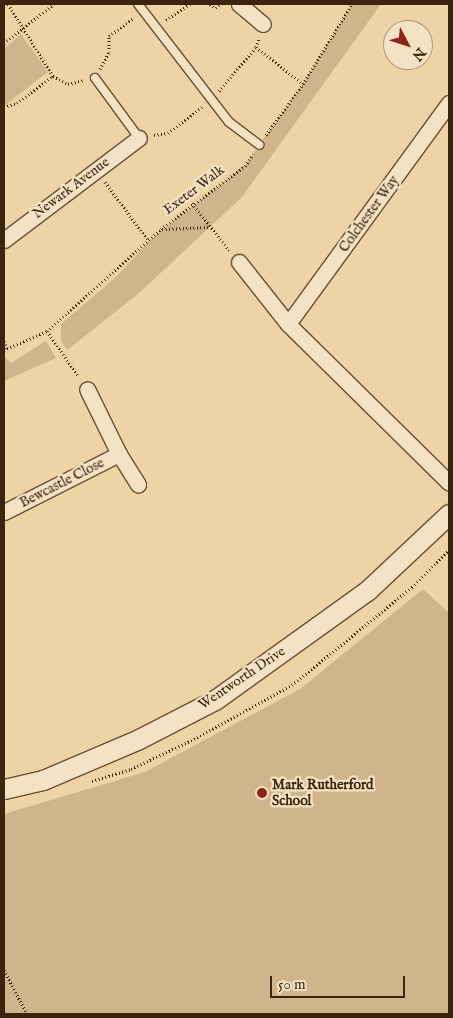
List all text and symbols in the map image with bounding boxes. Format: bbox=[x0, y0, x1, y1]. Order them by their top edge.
north arrow bbox=[383, 20, 433, 70]
text: N bbox=[408, 44, 430, 64]
street label: Newark Avenue bbox=[29, 154, 113, 222]
street label: Exeter Walk bbox=[160, 162, 228, 218]
street label: Colchester Way bbox=[336, 172, 402, 256]
street label: Bewcastle Close bbox=[17, 455, 107, 511]
street label: Wentworth Drive bbox=[195, 643, 289, 713]
place label: Mark Rutherford School bbox=[272, 777, 374, 810]
marker: Mark Rutherford School bbox=[256, 787, 268, 799]
scale bar bbox=[273, 966, 408, 998]
text: 50 m bbox=[278, 975, 306, 994]

